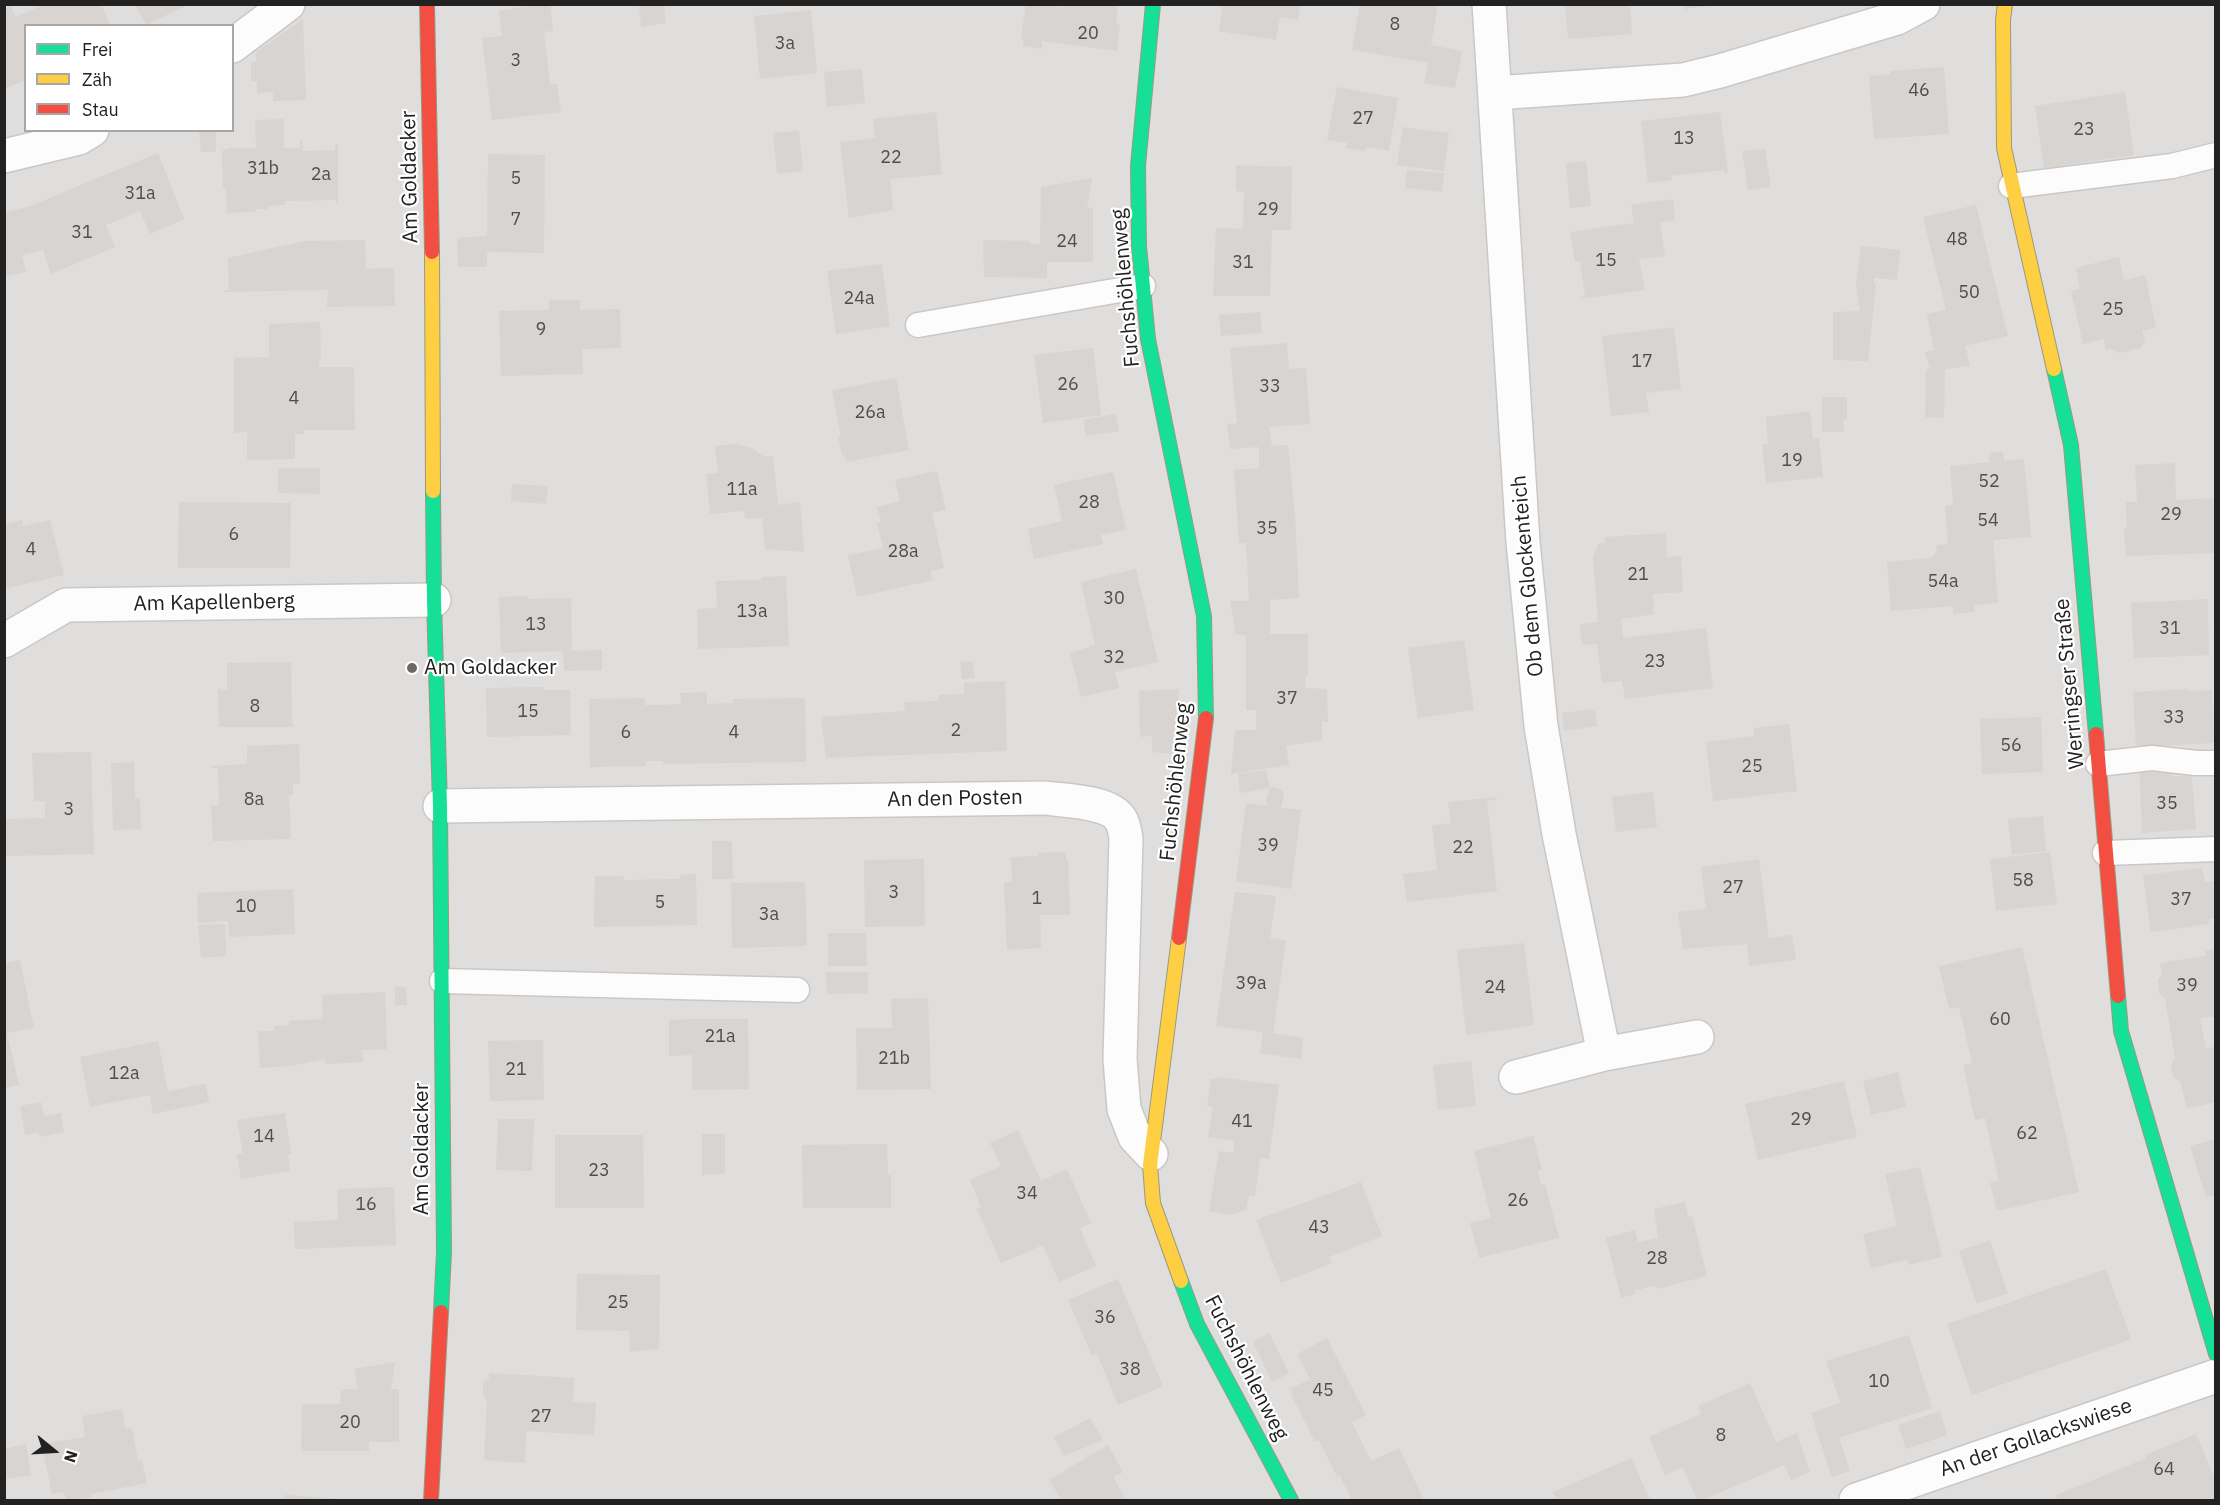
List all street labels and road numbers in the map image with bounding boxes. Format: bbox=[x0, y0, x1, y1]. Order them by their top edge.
street label: Am Goldacker bbox=[396, 110, 424, 244]
street label: Fuchshöhlenweg bbox=[1107, 208, 1145, 368]
street label: Ob dem Glockenteich bbox=[1507, 474, 1549, 678]
street label: Am Kapellenberg bbox=[133, 589, 295, 617]
street label: Werringser Straße bbox=[2050, 598, 2090, 770]
street label: Fuchshöhlenweg bbox=[1155, 702, 1197, 862]
street label: An den Posten bbox=[887, 785, 1023, 813]
street label: Am Goldacker bbox=[409, 1083, 435, 1215]
street label: Fuchshöhlenweg bbox=[1199, 1291, 1293, 1445]
street label: An der Gollackswiese bbox=[1937, 1393, 2135, 1483]

